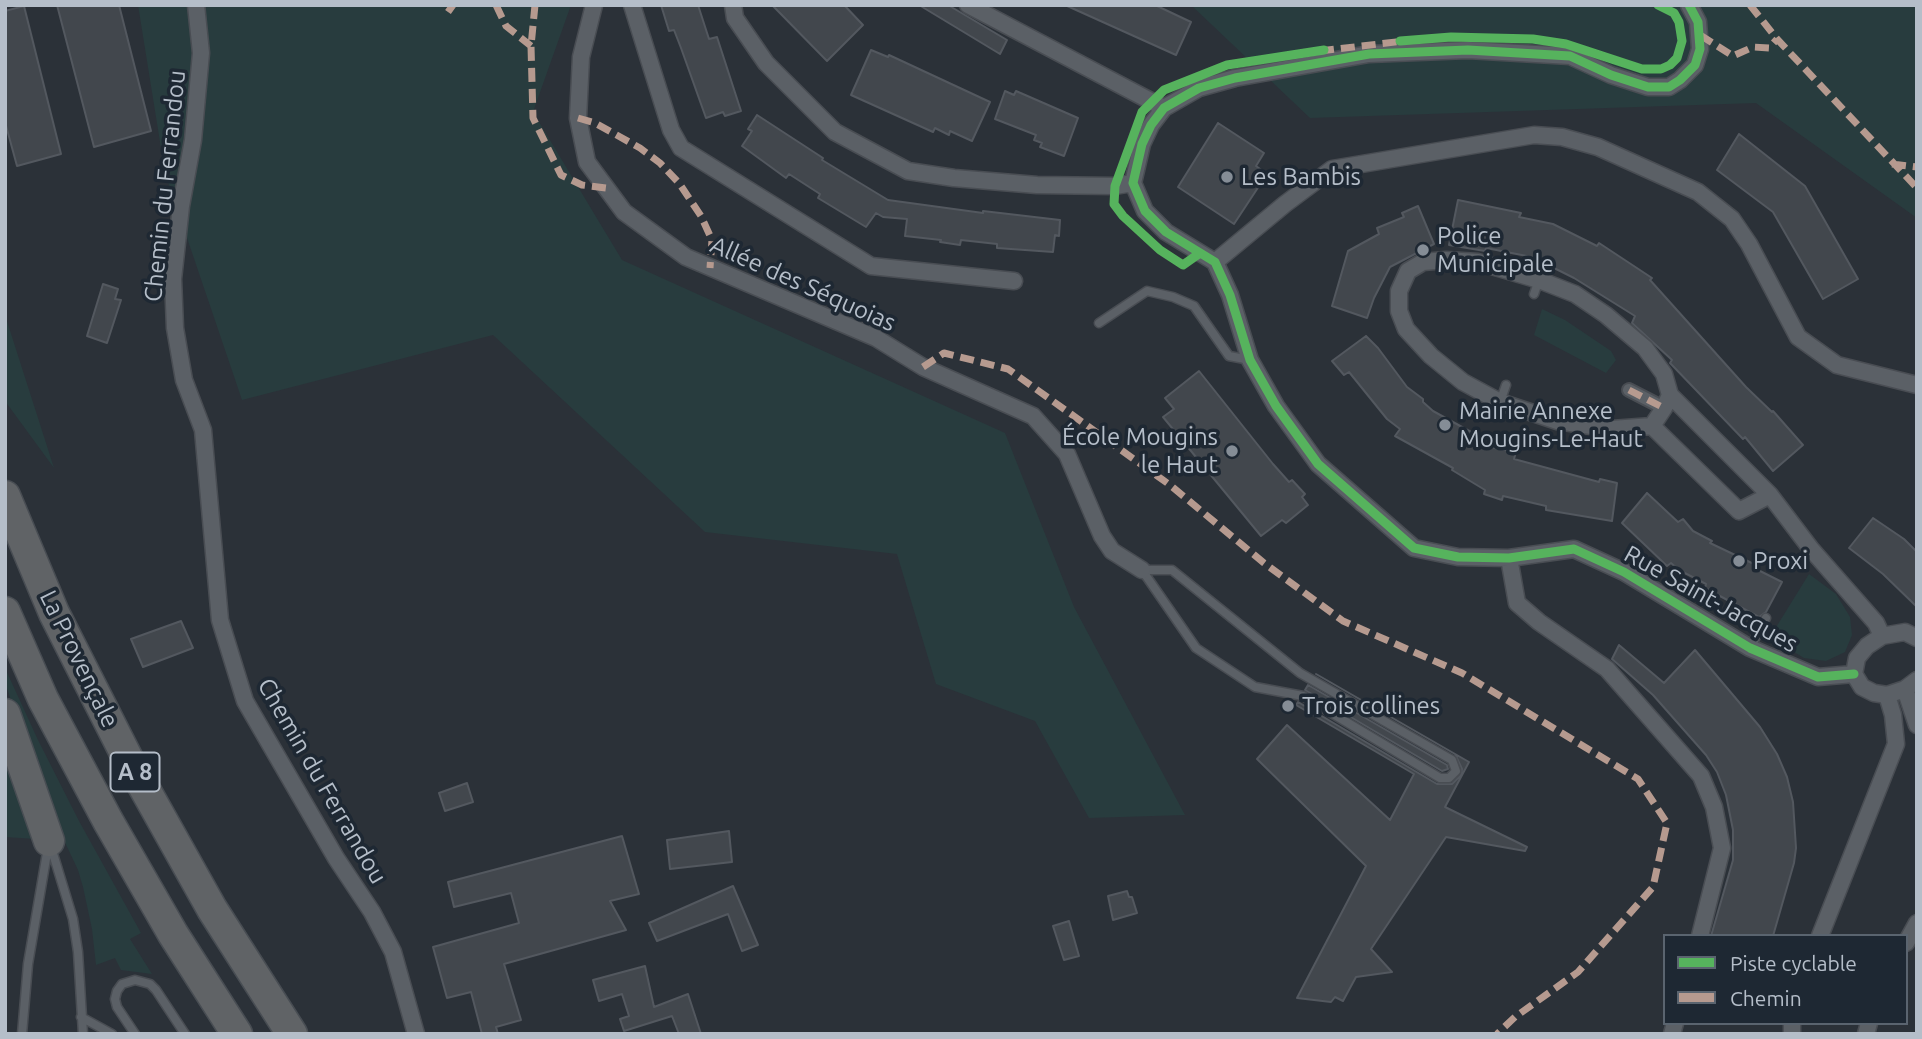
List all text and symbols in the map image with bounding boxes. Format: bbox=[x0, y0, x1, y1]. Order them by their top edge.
street label: Chemin du Ferrandou bbox=[139, 69, 191, 303]
place label: Les Bambis bbox=[1241, 163, 1361, 191]
marker: Les Bambis bbox=[1219, 169, 1235, 185]
place label: Police Municipale bbox=[1437, 222, 1554, 278]
street label: Allée des Séquoias bbox=[706, 230, 900, 338]
marker: Police Municipale bbox=[1415, 242, 1431, 258]
place label: Mairie Annexe Mougins-Le-Haut bbox=[1459, 397, 1643, 453]
marker: Mairie Annexe Mougins-Le-Haut bbox=[1437, 417, 1453, 433]
place label: École Mougins le Haut bbox=[1062, 423, 1218, 479]
marker: École Mougins le Haut bbox=[1224, 443, 1240, 459]
street label: Rue Saint-Jacques bbox=[1619, 539, 1803, 659]
place label: Proxi bbox=[1753, 547, 1808, 575]
marker: Proxi bbox=[1731, 553, 1747, 569]
street label: La Provençale bbox=[33, 586, 125, 732]
street label: Chemin du Ferrandou bbox=[251, 673, 393, 889]
place label: Trois collines bbox=[1302, 692, 1440, 720]
marker: Trois collines bbox=[1280, 698, 1296, 714]
road number: A 8 bbox=[110, 752, 160, 792]
legend bbox=[1663, 934, 1908, 1025]
text: Piste cyclable bbox=[1730, 951, 1857, 975]
text: Chemin bbox=[1730, 986, 1802, 1010]

